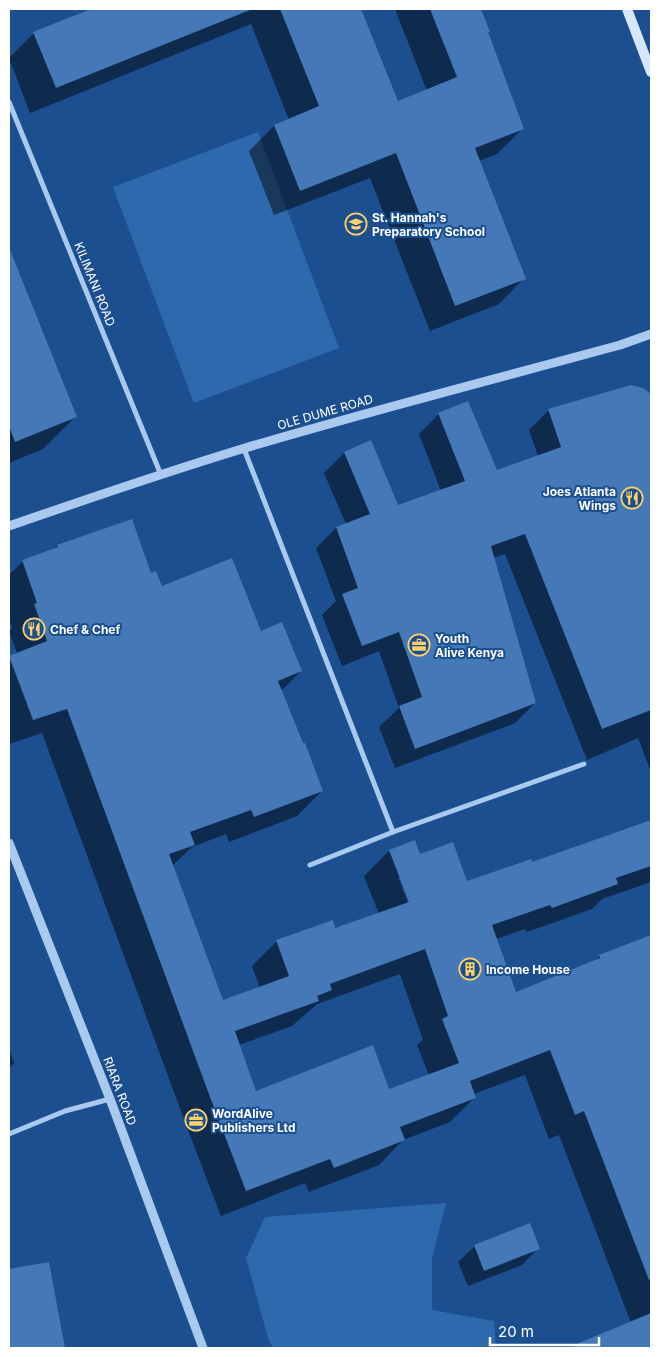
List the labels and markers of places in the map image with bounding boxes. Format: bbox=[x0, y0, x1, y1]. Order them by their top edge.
place label: St. Hannah's Preparatory School bbox=[372, 210, 485, 239]
school or university icon: St. Hannah's Preparatory School bbox=[344, 212, 368, 236]
place label: Joes Atlanta Wings bbox=[543, 484, 616, 513]
restaurant icon: Joes Atlanta Wings bbox=[620, 486, 644, 510]
restaurant icon: Chef & Chef bbox=[22, 617, 46, 641]
place label: Chef & Chef bbox=[50, 622, 121, 637]
place label: Youth Alive Kenya bbox=[435, 631, 504, 660]
office icon: Youth Alive Kenya bbox=[407, 633, 431, 657]
building icon: Income House bbox=[458, 957, 482, 981]
place label: Income House bbox=[486, 962, 570, 977]
place label: WordAlive Publishers Ltd bbox=[212, 1106, 295, 1135]
office icon: WordAlive Publishers Ltd bbox=[184, 1108, 208, 1132]

